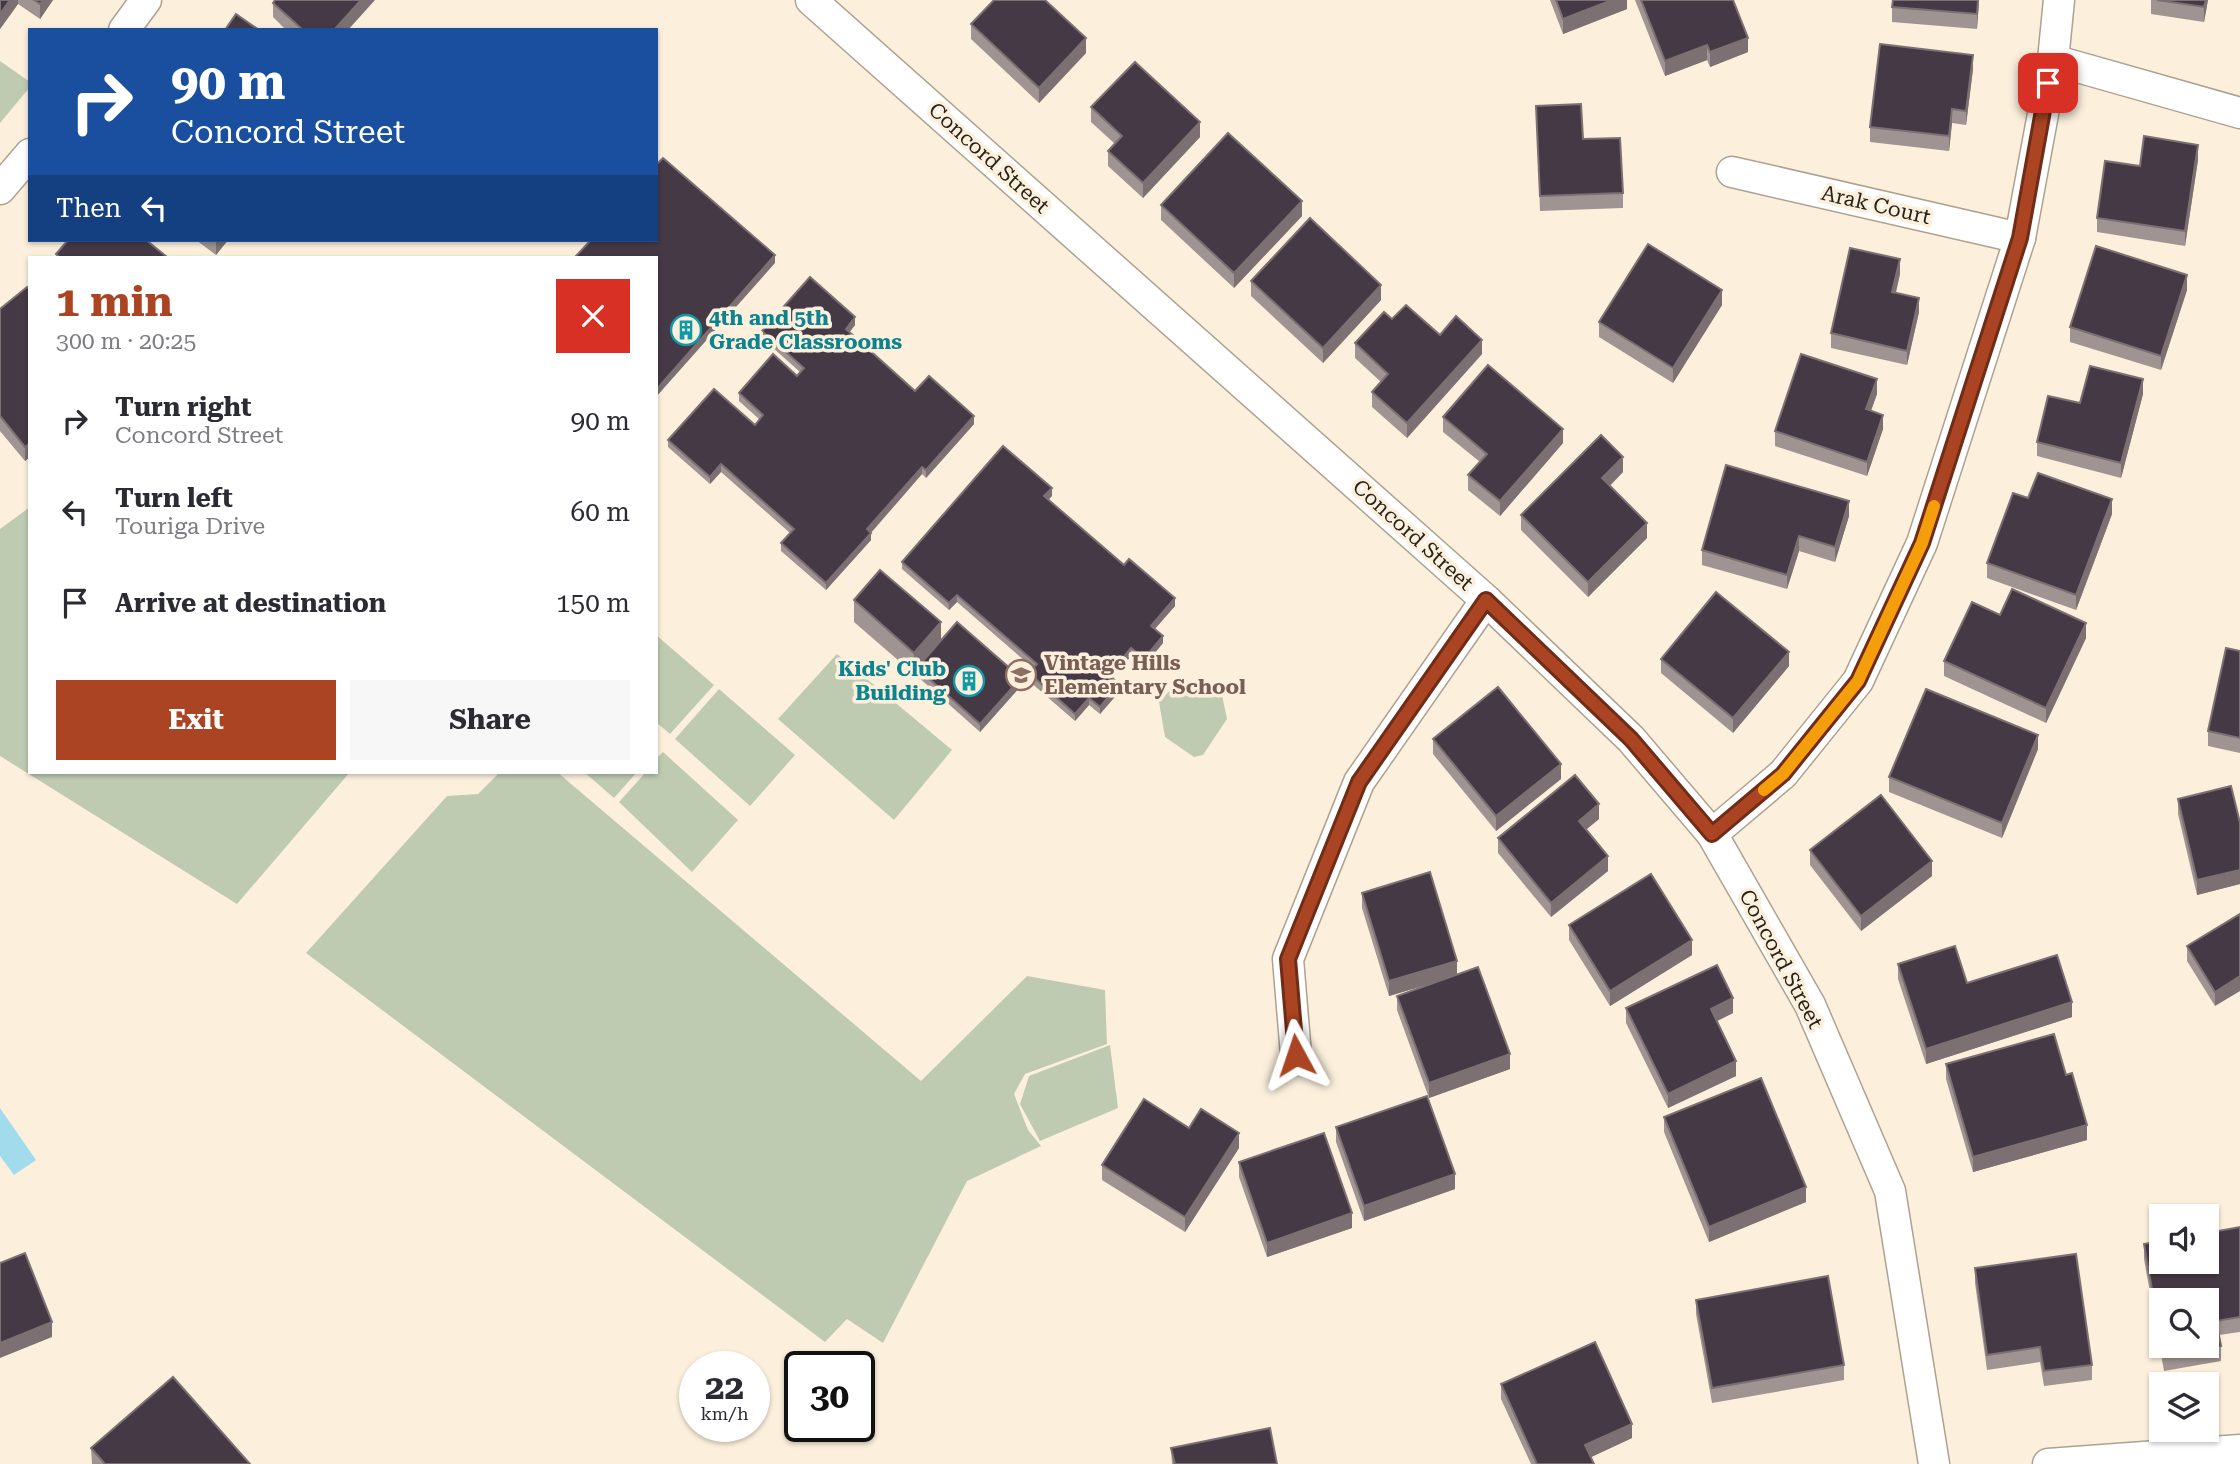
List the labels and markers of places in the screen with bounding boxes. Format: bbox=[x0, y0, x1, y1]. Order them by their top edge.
pin bbox=[2018, 53, 2078, 113]
place label: 4th and 5th Grade Classrooms bbox=[709, 306, 902, 354]
building icon: 4th and 5th Grade Classrooms bbox=[669, 313, 703, 347]
place label: Vintage Hills Elementary School bbox=[1044, 651, 1246, 699]
place label: Kids' Club Building bbox=[838, 657, 946, 705]
school or university icon: Vintage Hills Elementary School bbox=[1004, 658, 1038, 692]
building icon: Kids' Club Building bbox=[952, 664, 986, 698]

